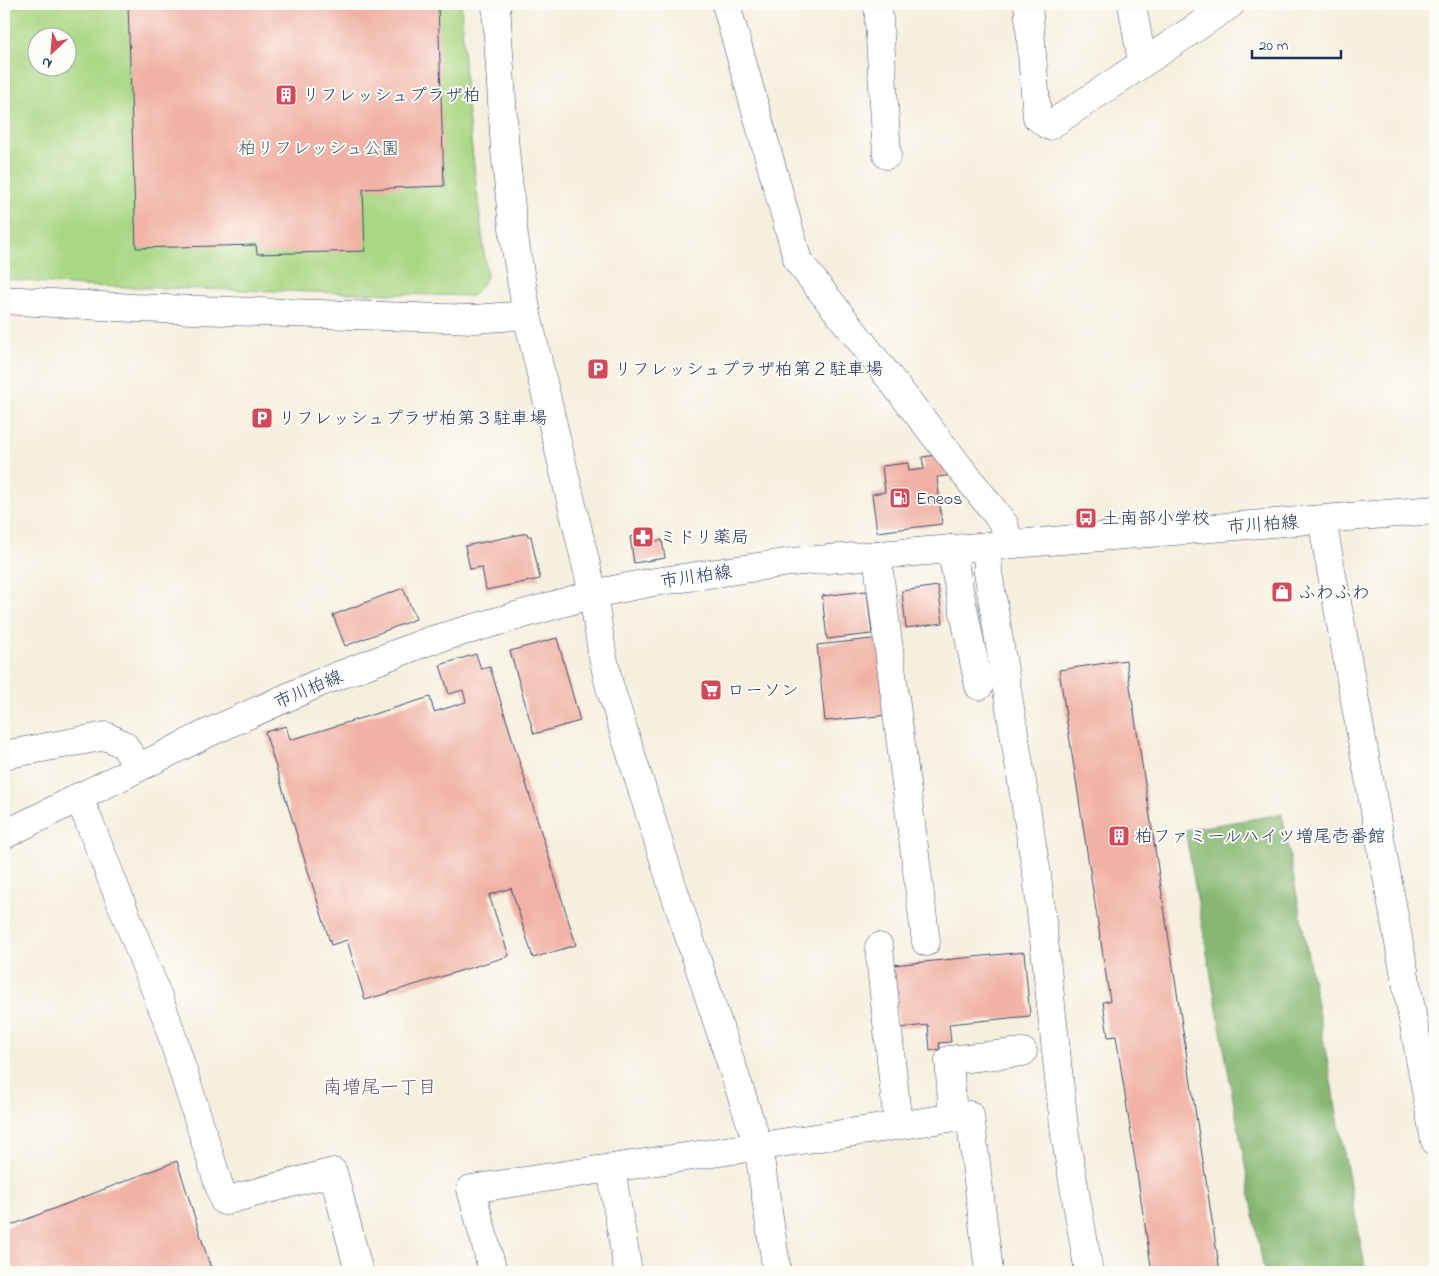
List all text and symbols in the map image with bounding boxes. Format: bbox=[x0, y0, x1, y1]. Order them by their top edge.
north arrow bbox=[28, 28, 78, 78]
scale bar bbox=[1252, 28, 1340, 60]
text: 20 m bbox=[1259, 35, 1289, 57]
text: N bbox=[38, 51, 56, 74]
building icon: リフレッシュプラザ柏 bbox=[274, 83, 298, 107]
place label: リフレッシュプラザ柏 bbox=[302, 84, 481, 110]
park label: 柏リフレッシュ公園 bbox=[239, 137, 399, 163]
parking icon: リフレッシュプラザ柏第２駐車場 bbox=[586, 357, 610, 381]
place label: リフレッシュプラザ柏第２駐車場 bbox=[614, 358, 883, 384]
parking icon: リフレッシュプラザ柏第３駐車場 bbox=[250, 406, 274, 430]
place label: リフレッシュプラザ柏第３駐車場 bbox=[278, 407, 547, 433]
fuel station icon: Eneos bbox=[888, 486, 912, 510]
place label: Eneos bbox=[916, 487, 962, 513]
bus stop icon: 土南部小学校 bbox=[1074, 506, 1098, 530]
place label: 土南部小学校 bbox=[1102, 507, 1210, 533]
street label: 市川柏線 bbox=[1226, 511, 1300, 541]
pharmacy icon: ミドリ薬局 bbox=[631, 525, 655, 549]
place label: ミドリ薬局 bbox=[659, 526, 749, 552]
street label: 市川柏線 bbox=[659, 560, 734, 596]
shop icon: ふわふわ bbox=[1270, 580, 1294, 604]
place label: ふわふわ bbox=[1298, 581, 1370, 607]
street label: 市川柏線 bbox=[271, 665, 347, 717]
supermarket icon: ローソン bbox=[699, 678, 723, 702]
place label: ローソン bbox=[727, 679, 799, 705]
building icon: 柏ファミールハイツ増尾壱番館 bbox=[1107, 824, 1131, 848]
place label: 柏ファミールハイツ増尾壱番館 bbox=[1135, 825, 1386, 851]
district label: 南増尾一丁目 bbox=[323, 1075, 437, 1102]

